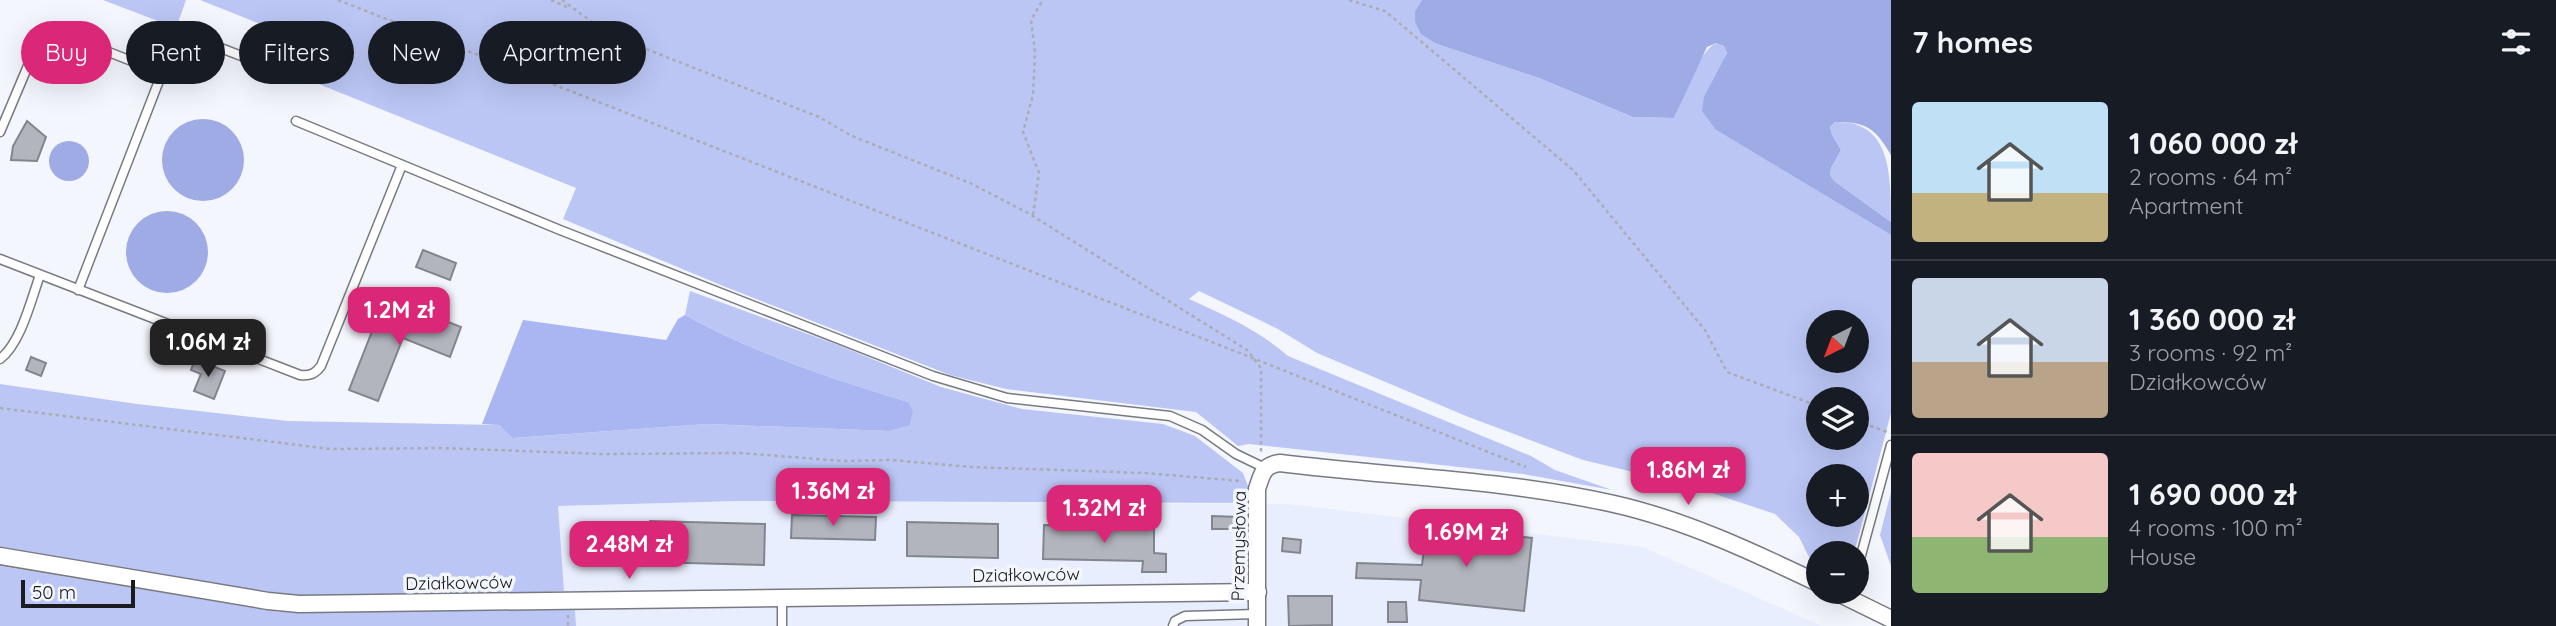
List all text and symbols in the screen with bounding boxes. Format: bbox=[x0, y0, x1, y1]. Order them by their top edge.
chip: Buy bbox=[21, 21, 112, 84]
chip: Rent bbox=[126, 21, 225, 84]
chip: Filters bbox=[239, 21, 354, 84]
chip: New bbox=[368, 21, 465, 84]
chip: Apartment bbox=[479, 21, 646, 84]
text: 7 homes bbox=[1912, 23, 2033, 61]
icon: filters bbox=[2497, 23, 2535, 61]
text: 1 060 000 zł bbox=[2129, 124, 2297, 162]
icon: home bbox=[1968, 130, 2052, 214]
text: 2 rooms · 64 m² bbox=[2129, 162, 2292, 191]
text: Apartment bbox=[2129, 191, 2243, 220]
pin: 1.2M zł bbox=[334, 288, 464, 347]
text: 1.2M zł bbox=[364, 295, 434, 324]
text: 1 360 000 zł bbox=[2129, 300, 2295, 338]
icon: home bbox=[1968, 306, 2052, 390]
north arrow bbox=[1806, 310, 1869, 373]
map controls bbox=[1806, 310, 1869, 604]
pin: 1.06M zł bbox=[136, 320, 280, 379]
text: 1.06M zł bbox=[166, 327, 250, 356]
text: 3 rooms · 92 m² bbox=[2129, 338, 2292, 367]
text: Działkowców bbox=[2129, 367, 2267, 396]
button: layers bbox=[1806, 387, 1869, 450]
pin: 1.86M zł bbox=[1616, 448, 1760, 507]
text: 1.86M zł bbox=[1647, 455, 1729, 484]
button: + bbox=[1806, 464, 1869, 527]
pin: 1.36M zł bbox=[761, 468, 905, 528]
text: 1 690 000 zł bbox=[2129, 475, 2296, 513]
text: 1.36M zł bbox=[792, 476, 874, 505]
icon: home bbox=[1968, 481, 2052, 565]
pin: 1.32M zł bbox=[1032, 486, 1176, 545]
street label: Przemysłowa bbox=[1226, 490, 1251, 602]
text: 1.32M zł bbox=[1063, 493, 1145, 522]
pin: 1.69M zł bbox=[1394, 510, 1538, 569]
text: 4 rooms · 100 m² bbox=[2129, 513, 2303, 542]
text: 1.69M zł bbox=[1424, 517, 1508, 546]
pin: 2.48M zł bbox=[557, 522, 701, 581]
text: 2.48M zł bbox=[586, 529, 672, 558]
button: − bbox=[1806, 541, 1869, 604]
text: House bbox=[2129, 542, 2196, 571]
street label: Działkowców bbox=[972, 562, 1080, 587]
street label: Działkowców bbox=[405, 570, 513, 595]
scale bar bbox=[21, 577, 135, 609]
text: 50 m bbox=[32, 580, 76, 604]

